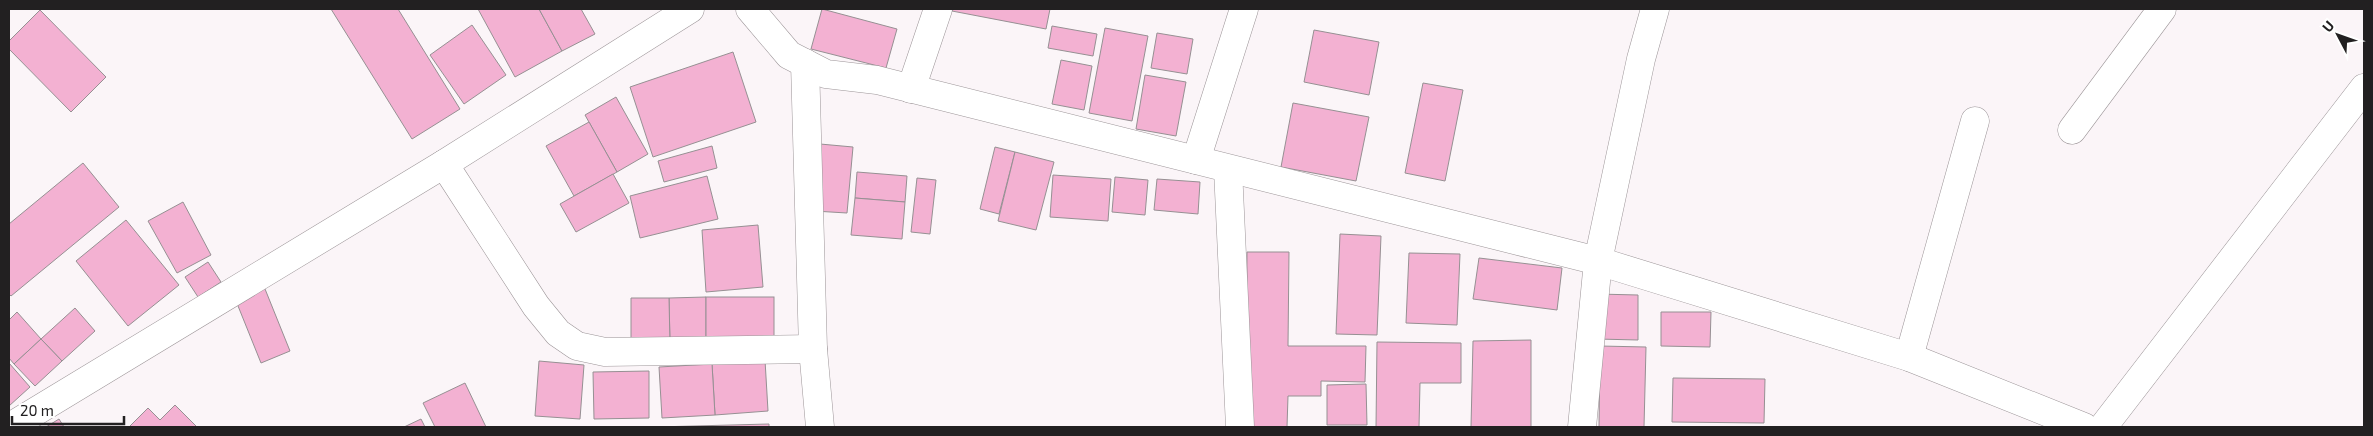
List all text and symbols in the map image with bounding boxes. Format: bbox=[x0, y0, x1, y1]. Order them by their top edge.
north arrow bbox=[2313, 10, 2363, 60]
text: U bbox=[2318, 17, 2337, 35]
scale bar bbox=[12, 394, 125, 426]
text: 20 m bbox=[20, 401, 54, 419]

